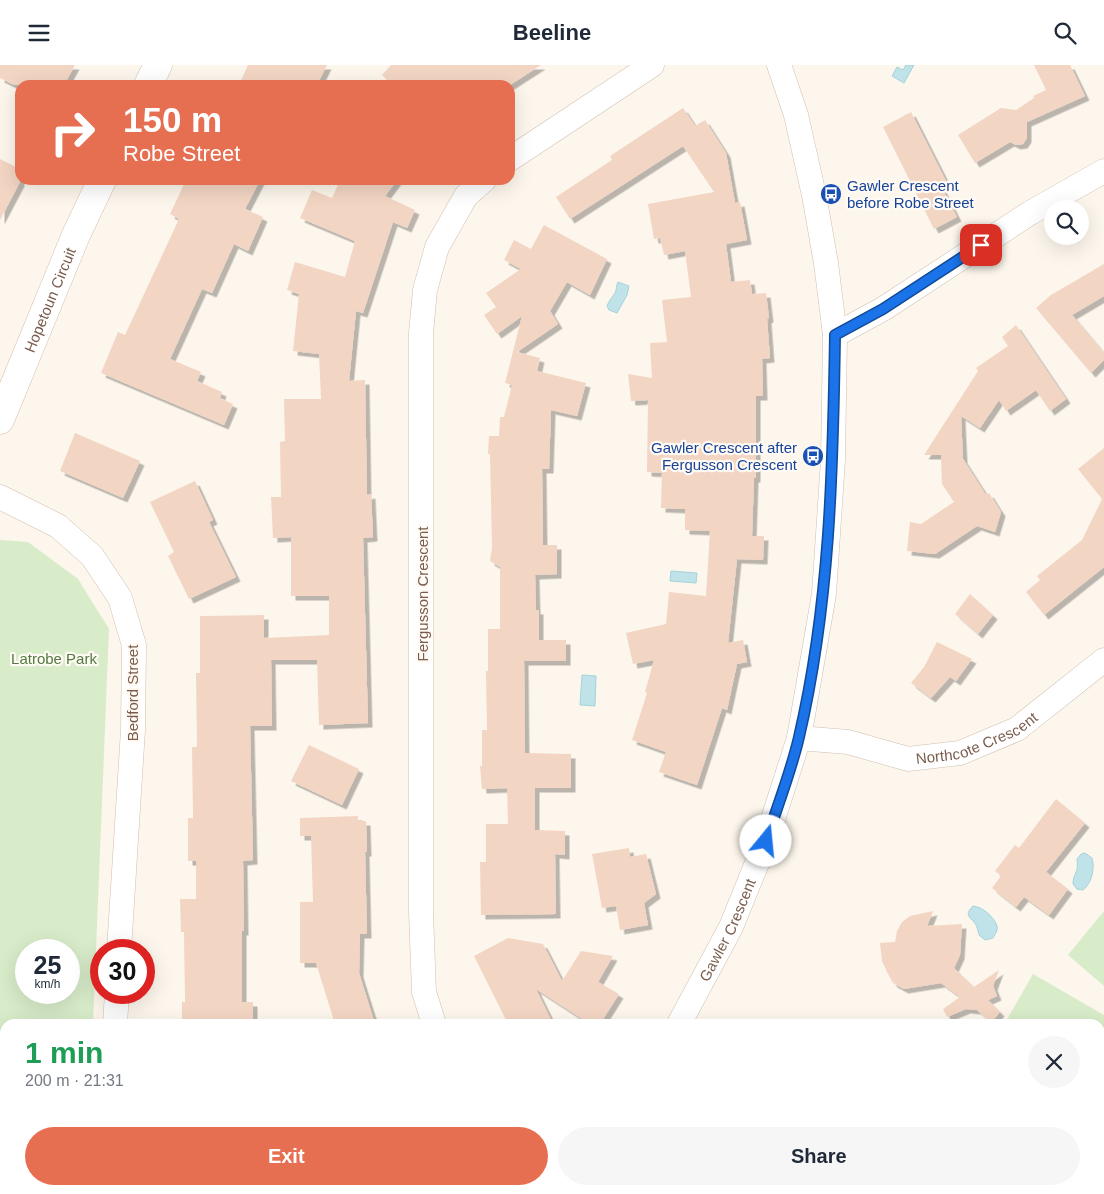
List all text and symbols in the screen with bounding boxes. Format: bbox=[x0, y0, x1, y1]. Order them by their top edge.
icon: menu bbox=[25, 19, 53, 47]
icon: search bbox=[1051, 19, 1079, 47]
text: Beeline bbox=[513, 20, 591, 45]
icon: right bbox=[40, 100, 105, 165]
text: 150 m bbox=[123, 100, 222, 139]
text: Robe Street bbox=[123, 141, 240, 166]
place label: Gawler Crescent before Robe Street bbox=[847, 177, 975, 211]
bus stop icon: Gawler Crescent before Robe Street bbox=[819, 182, 843, 206]
map controls bbox=[1044, 200, 1089, 245]
button: search bbox=[1044, 200, 1089, 245]
pin bbox=[960, 224, 1002, 266]
icon: arrive bbox=[967, 231, 995, 259]
street label: Hopetoun Circuit bbox=[20, 244, 79, 355]
place label: Gawler Crescent after Fergusson Crescent bbox=[651, 439, 798, 473]
bus stop icon: Gawler Crescent after Fergusson Crescent bbox=[801, 444, 825, 468]
street label: Fergusson Crescent bbox=[414, 526, 431, 662]
street label: Bedford Street bbox=[124, 644, 141, 741]
park label: Latrobe Park bbox=[11, 650, 97, 667]
street label: Northcote Crescent bbox=[915, 708, 1041, 767]
position arrow bbox=[739, 814, 791, 866]
street label: Gawler Crescent bbox=[695, 875, 759, 984]
speed limit sign: 30 bbox=[90, 939, 155, 1004]
text: 25 bbox=[34, 951, 61, 979]
text: km/h bbox=[34, 977, 61, 991]
text: 1 min bbox=[25, 1036, 103, 1069]
button: close bbox=[1028, 1036, 1080, 1088]
text: 200 m · 21:31 bbox=[25, 1072, 124, 1089]
button: Exit bbox=[25, 1127, 548, 1185]
button: Share bbox=[558, 1127, 1080, 1185]

